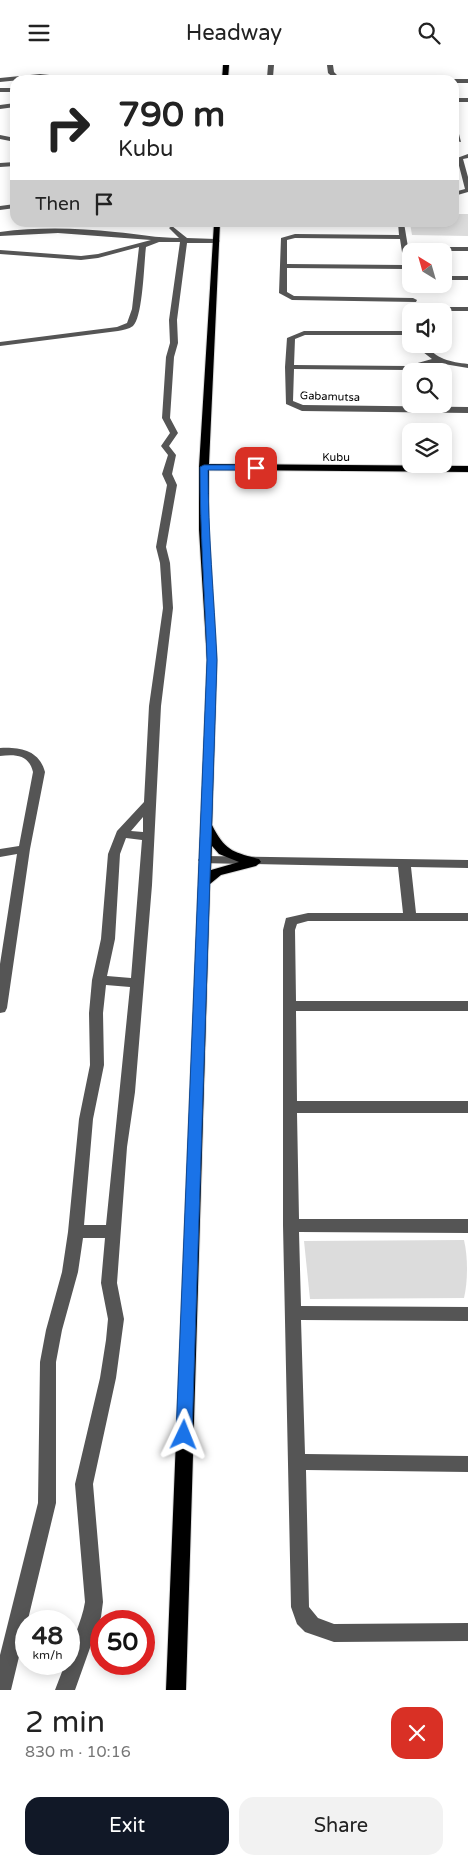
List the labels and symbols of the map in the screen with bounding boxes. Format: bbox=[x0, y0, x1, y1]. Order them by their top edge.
north arrow bbox=[402, 243, 452, 293]
street label: Gabamutsa bbox=[300, 389, 360, 404]
pin bbox=[235, 447, 277, 489]
street label: Kubu bbox=[322, 451, 350, 464]
position arrow bbox=[157, 1408, 209, 1460]
speed limit sign: 50 bbox=[90, 1610, 155, 1675]

